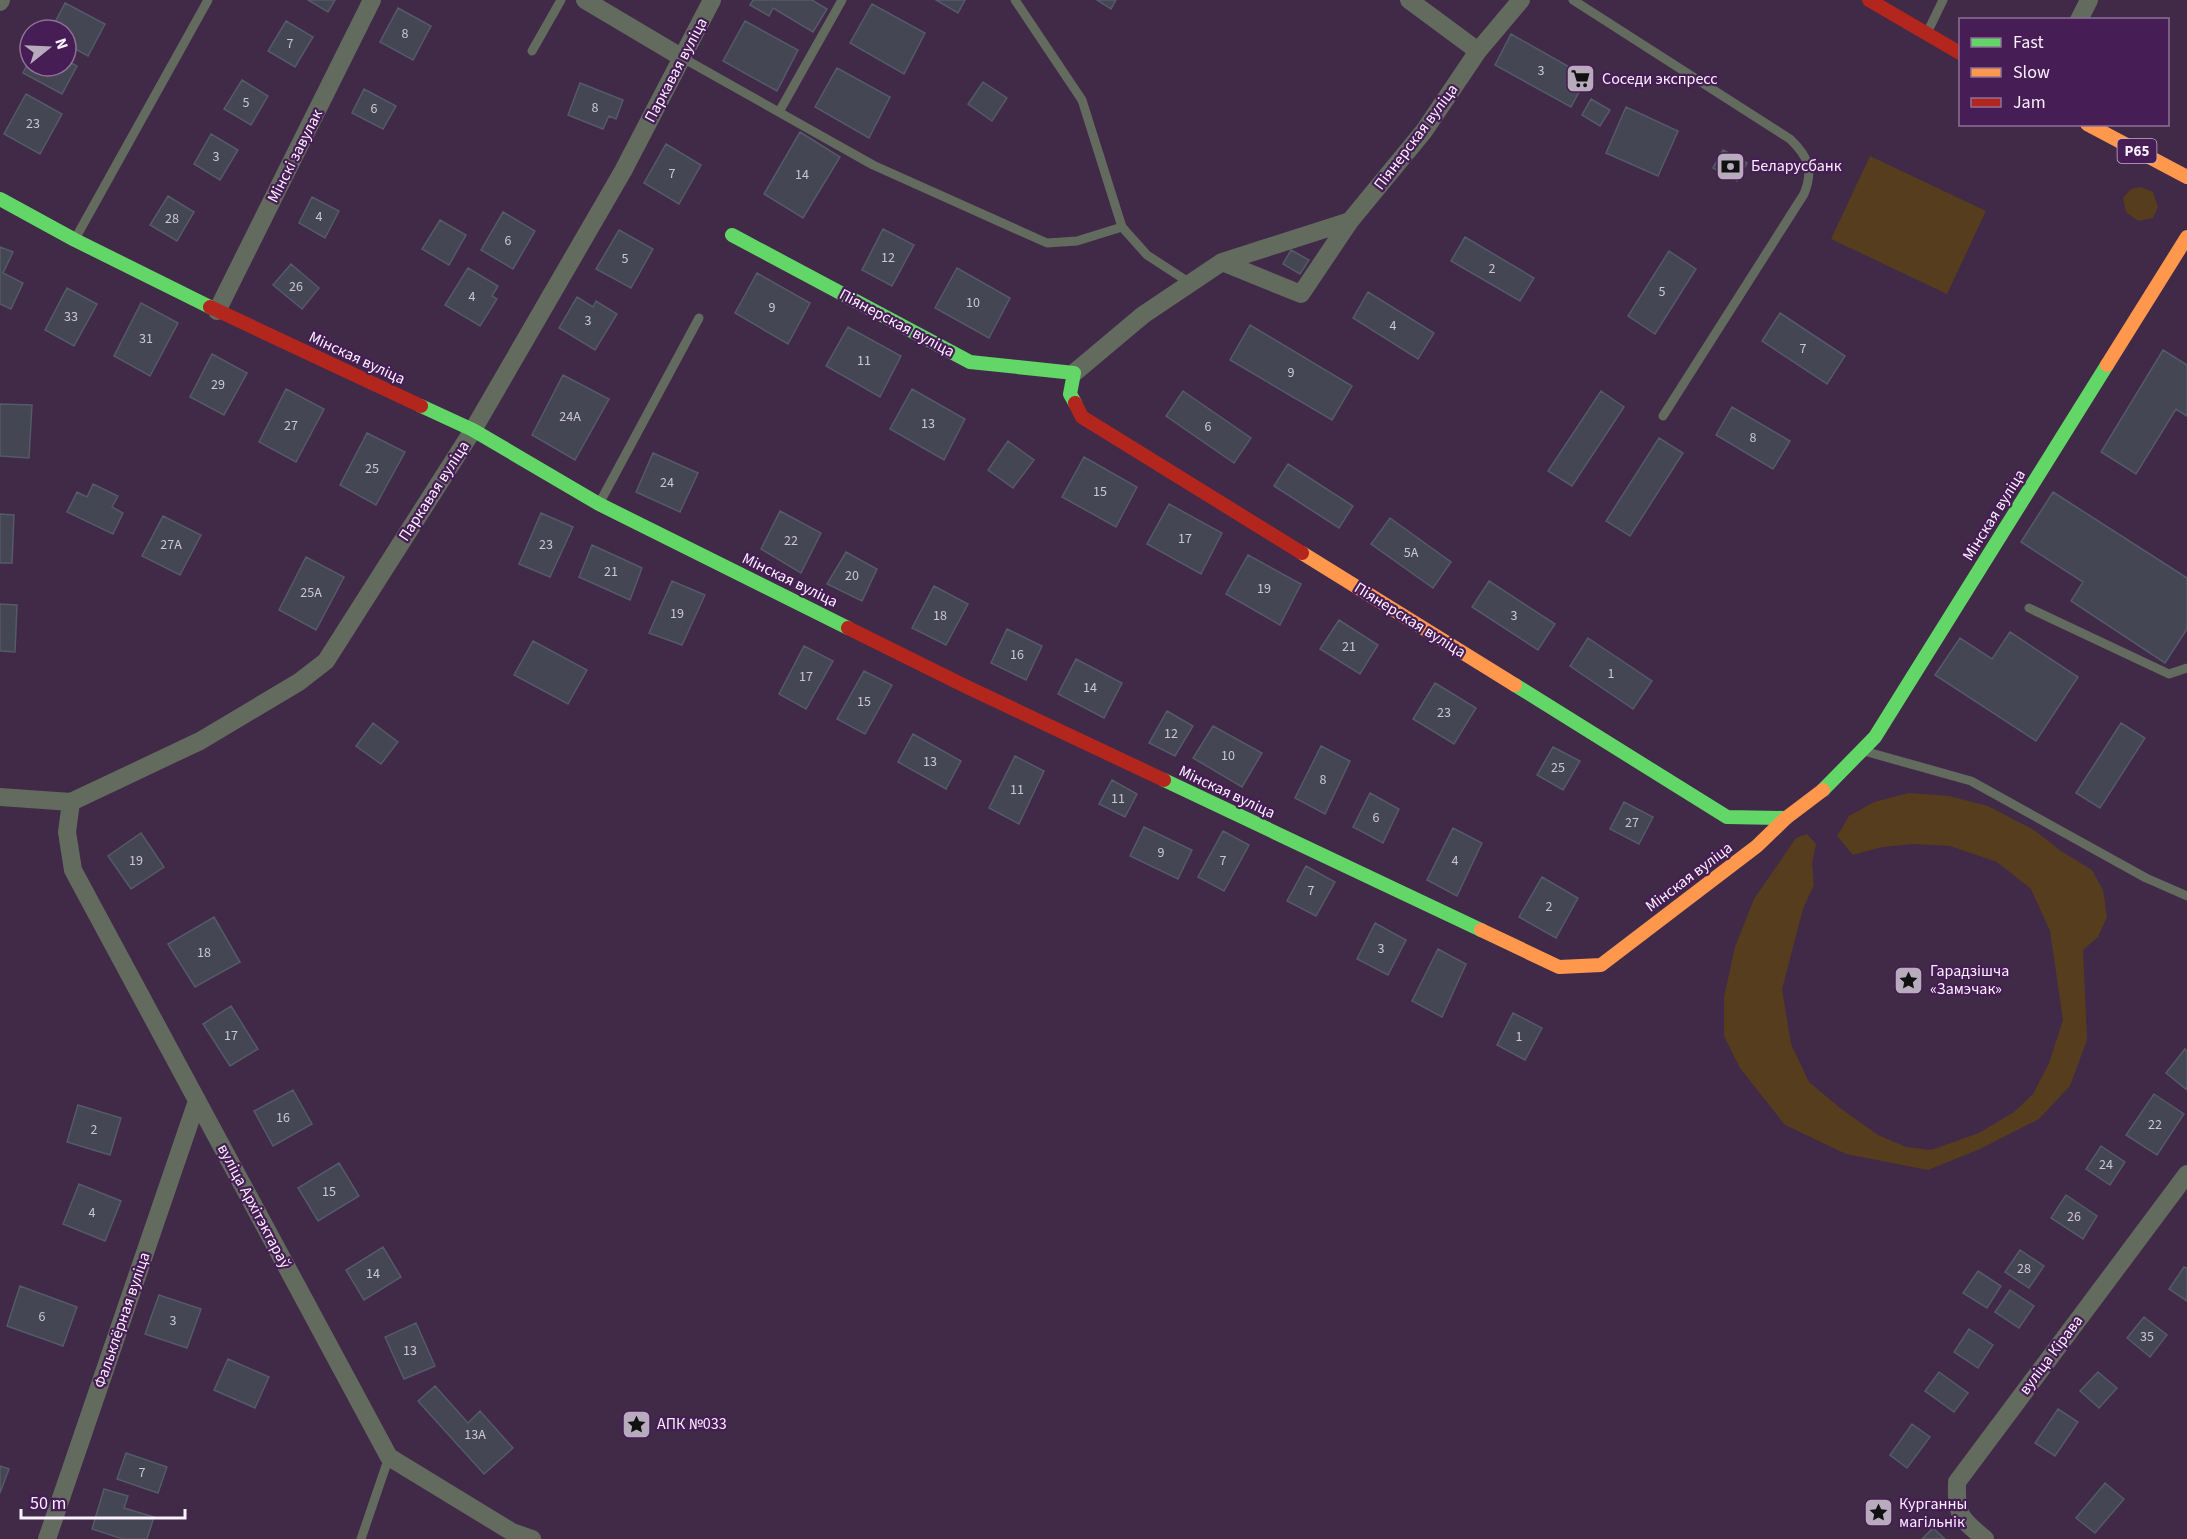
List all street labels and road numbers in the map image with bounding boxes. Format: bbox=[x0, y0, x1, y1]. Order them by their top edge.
street label: Паркавая вуліца bbox=[639, 14, 713, 126]
street label: Піянерская вуліца bbox=[1369, 79, 1463, 195]
street label: Мінскі завулак bbox=[262, 105, 328, 207]
road number: Р65 bbox=[2118, 139, 2156, 163]
street label: Піянерская вуліца bbox=[835, 283, 959, 363]
street label: Мінская вуліца bbox=[305, 326, 409, 390]
street label: Паркавая вуліца bbox=[393, 437, 475, 545]
street label: Мінская вуліца bbox=[1957, 465, 2031, 565]
street label: Мінская вуліца bbox=[738, 547, 842, 613]
street label: Піянерская вуліца bbox=[1350, 577, 1470, 663]
street label: Мінская вуліца bbox=[1175, 760, 1279, 824]
street label: Мінская вуліца bbox=[1641, 837, 1737, 917]
street label: вуліца Архітэктараў bbox=[212, 1140, 296, 1273]
street label: Фальклёрная вуліца bbox=[88, 1249, 156, 1391]
street label: вуліца Кірава bbox=[2014, 1311, 2088, 1399]

